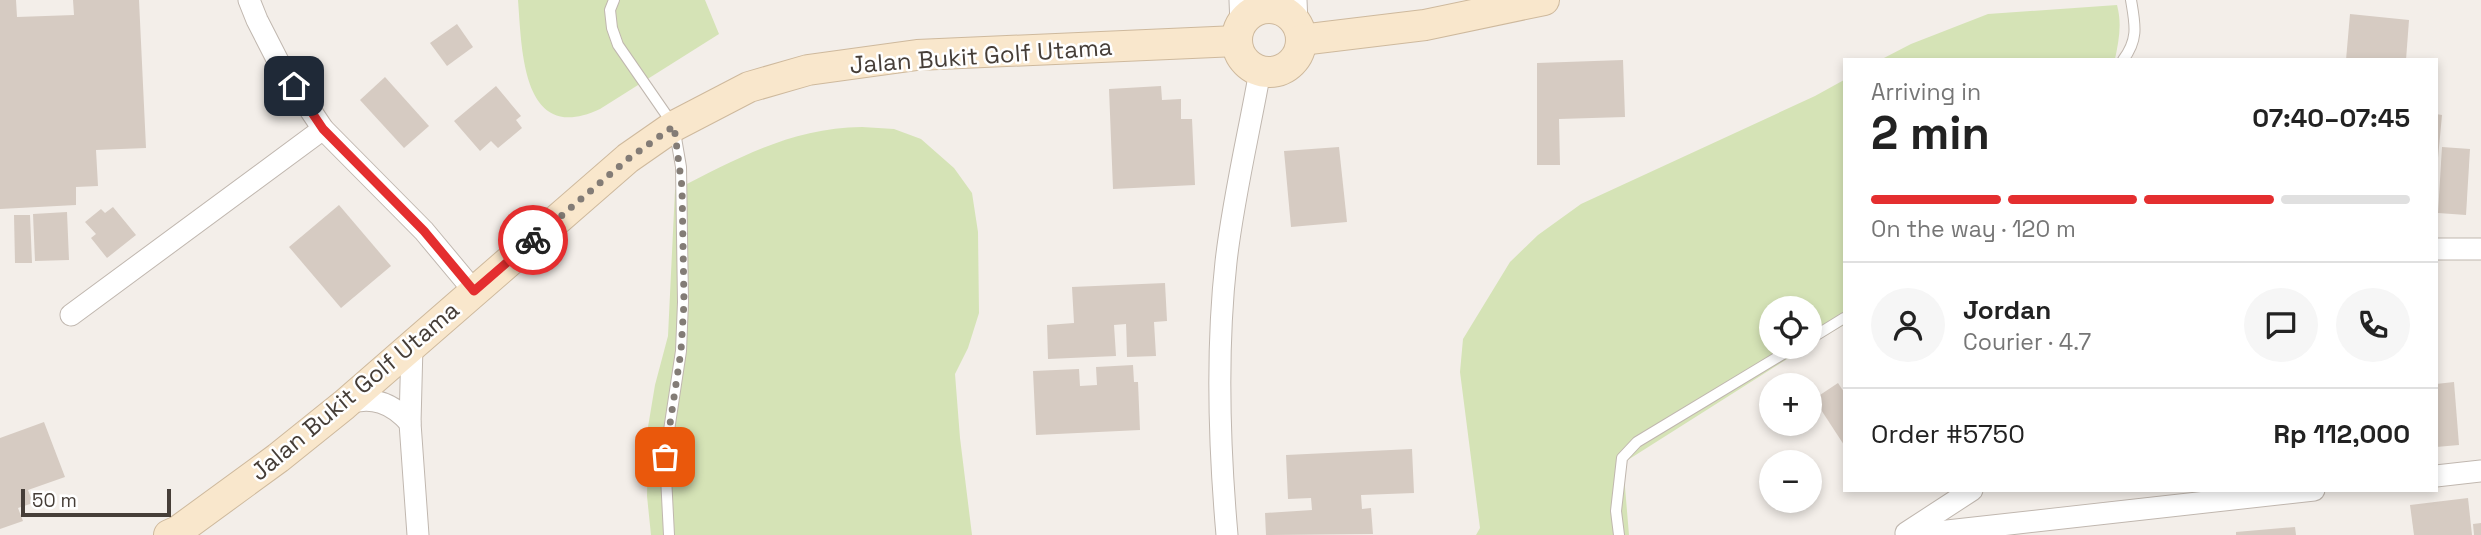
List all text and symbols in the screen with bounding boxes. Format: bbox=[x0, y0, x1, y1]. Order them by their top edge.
street label: Jalan Bukit Golf Utama bbox=[849, 31, 1113, 80]
pin bbox=[264, 56, 324, 116]
icon: home bbox=[275, 67, 313, 105]
text: Arriving in bbox=[1871, 77, 1981, 107]
text: 07:40–07:45 bbox=[2252, 101, 2410, 135]
text: 2 min bbox=[1871, 104, 1990, 162]
courier bbox=[498, 205, 568, 275]
text: On the way · 120 m bbox=[1871, 214, 2076, 244]
icon: bike bbox=[514, 221, 552, 259]
button: person bbox=[1871, 288, 1945, 362]
button: chat bbox=[2244, 288, 2318, 362]
button: phone bbox=[2336, 288, 2410, 362]
text: Jordan bbox=[1963, 293, 2051, 327]
street label: Jalan Bukit Golf Utama bbox=[244, 294, 466, 487]
map controls bbox=[1759, 296, 1822, 513]
button: locate bbox=[1759, 296, 1822, 359]
text: Courier · 4.7 bbox=[1963, 327, 2091, 357]
button: + bbox=[1759, 373, 1822, 436]
text: Order #5750 bbox=[1871, 417, 2025, 451]
text: Rp 112,000 bbox=[2274, 417, 2410, 451]
pin bbox=[635, 427, 695, 487]
icon: bag bbox=[646, 438, 684, 476]
button: − bbox=[1759, 450, 1822, 513]
scale bar bbox=[21, 486, 172, 518]
text: 50 m bbox=[32, 488, 77, 513]

